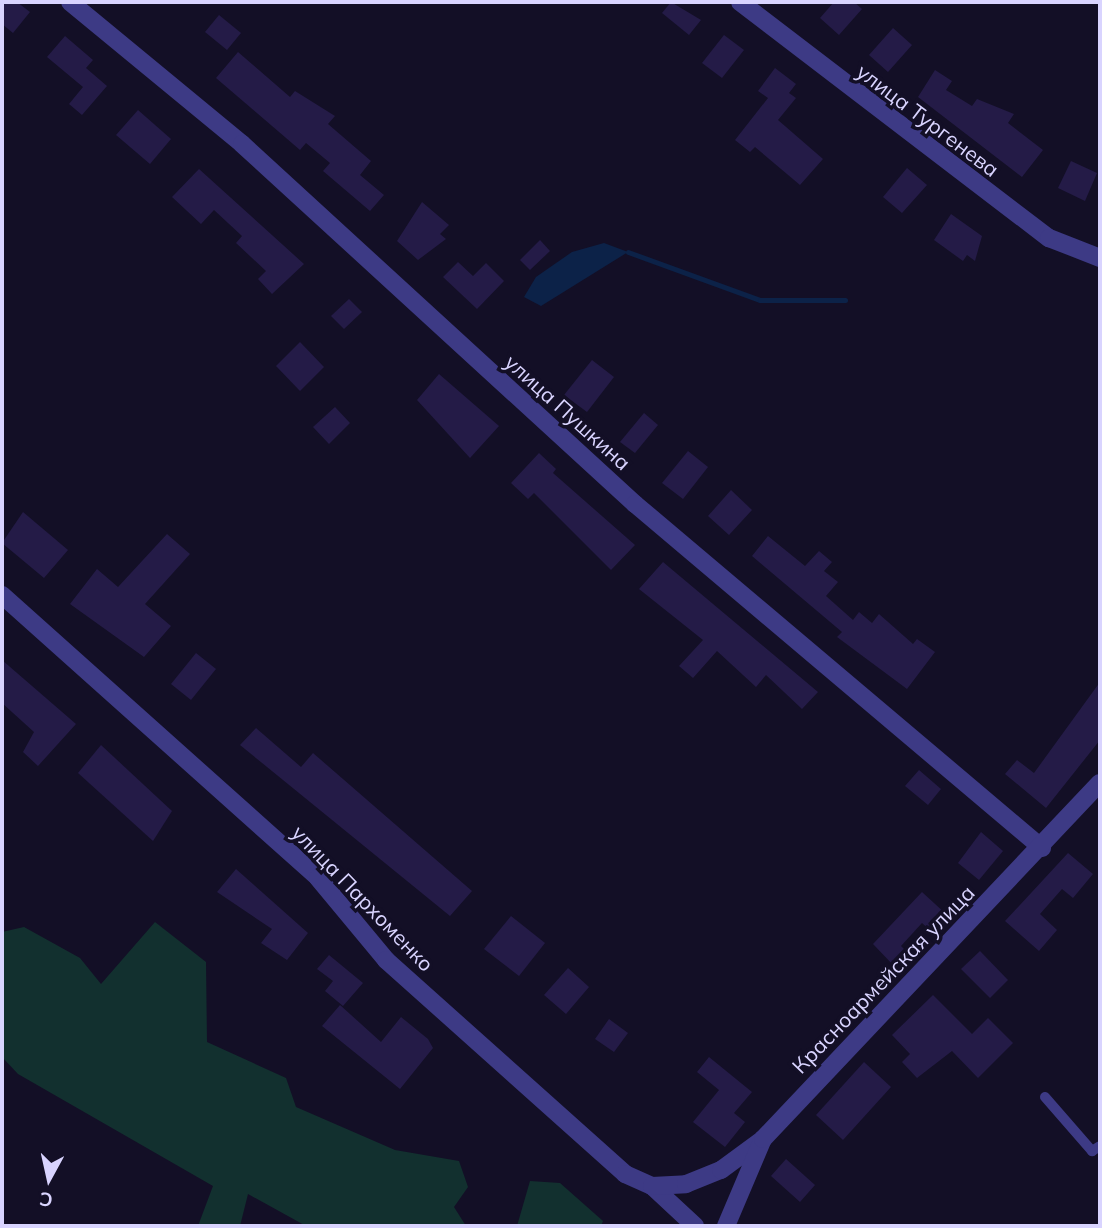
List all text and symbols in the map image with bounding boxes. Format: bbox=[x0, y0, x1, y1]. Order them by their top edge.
street label: улица Тургенева bbox=[852, 58, 1004, 182]
street label: улица Пушкина bbox=[500, 349, 636, 475]
street label: улица Пархоменко bbox=[287, 820, 439, 976]
street label: Красноармейская улица bbox=[787, 880, 979, 1078]
north arrow bbox=[14, 1144, 84, 1214]
text: С bbox=[38, 1187, 54, 1213]

